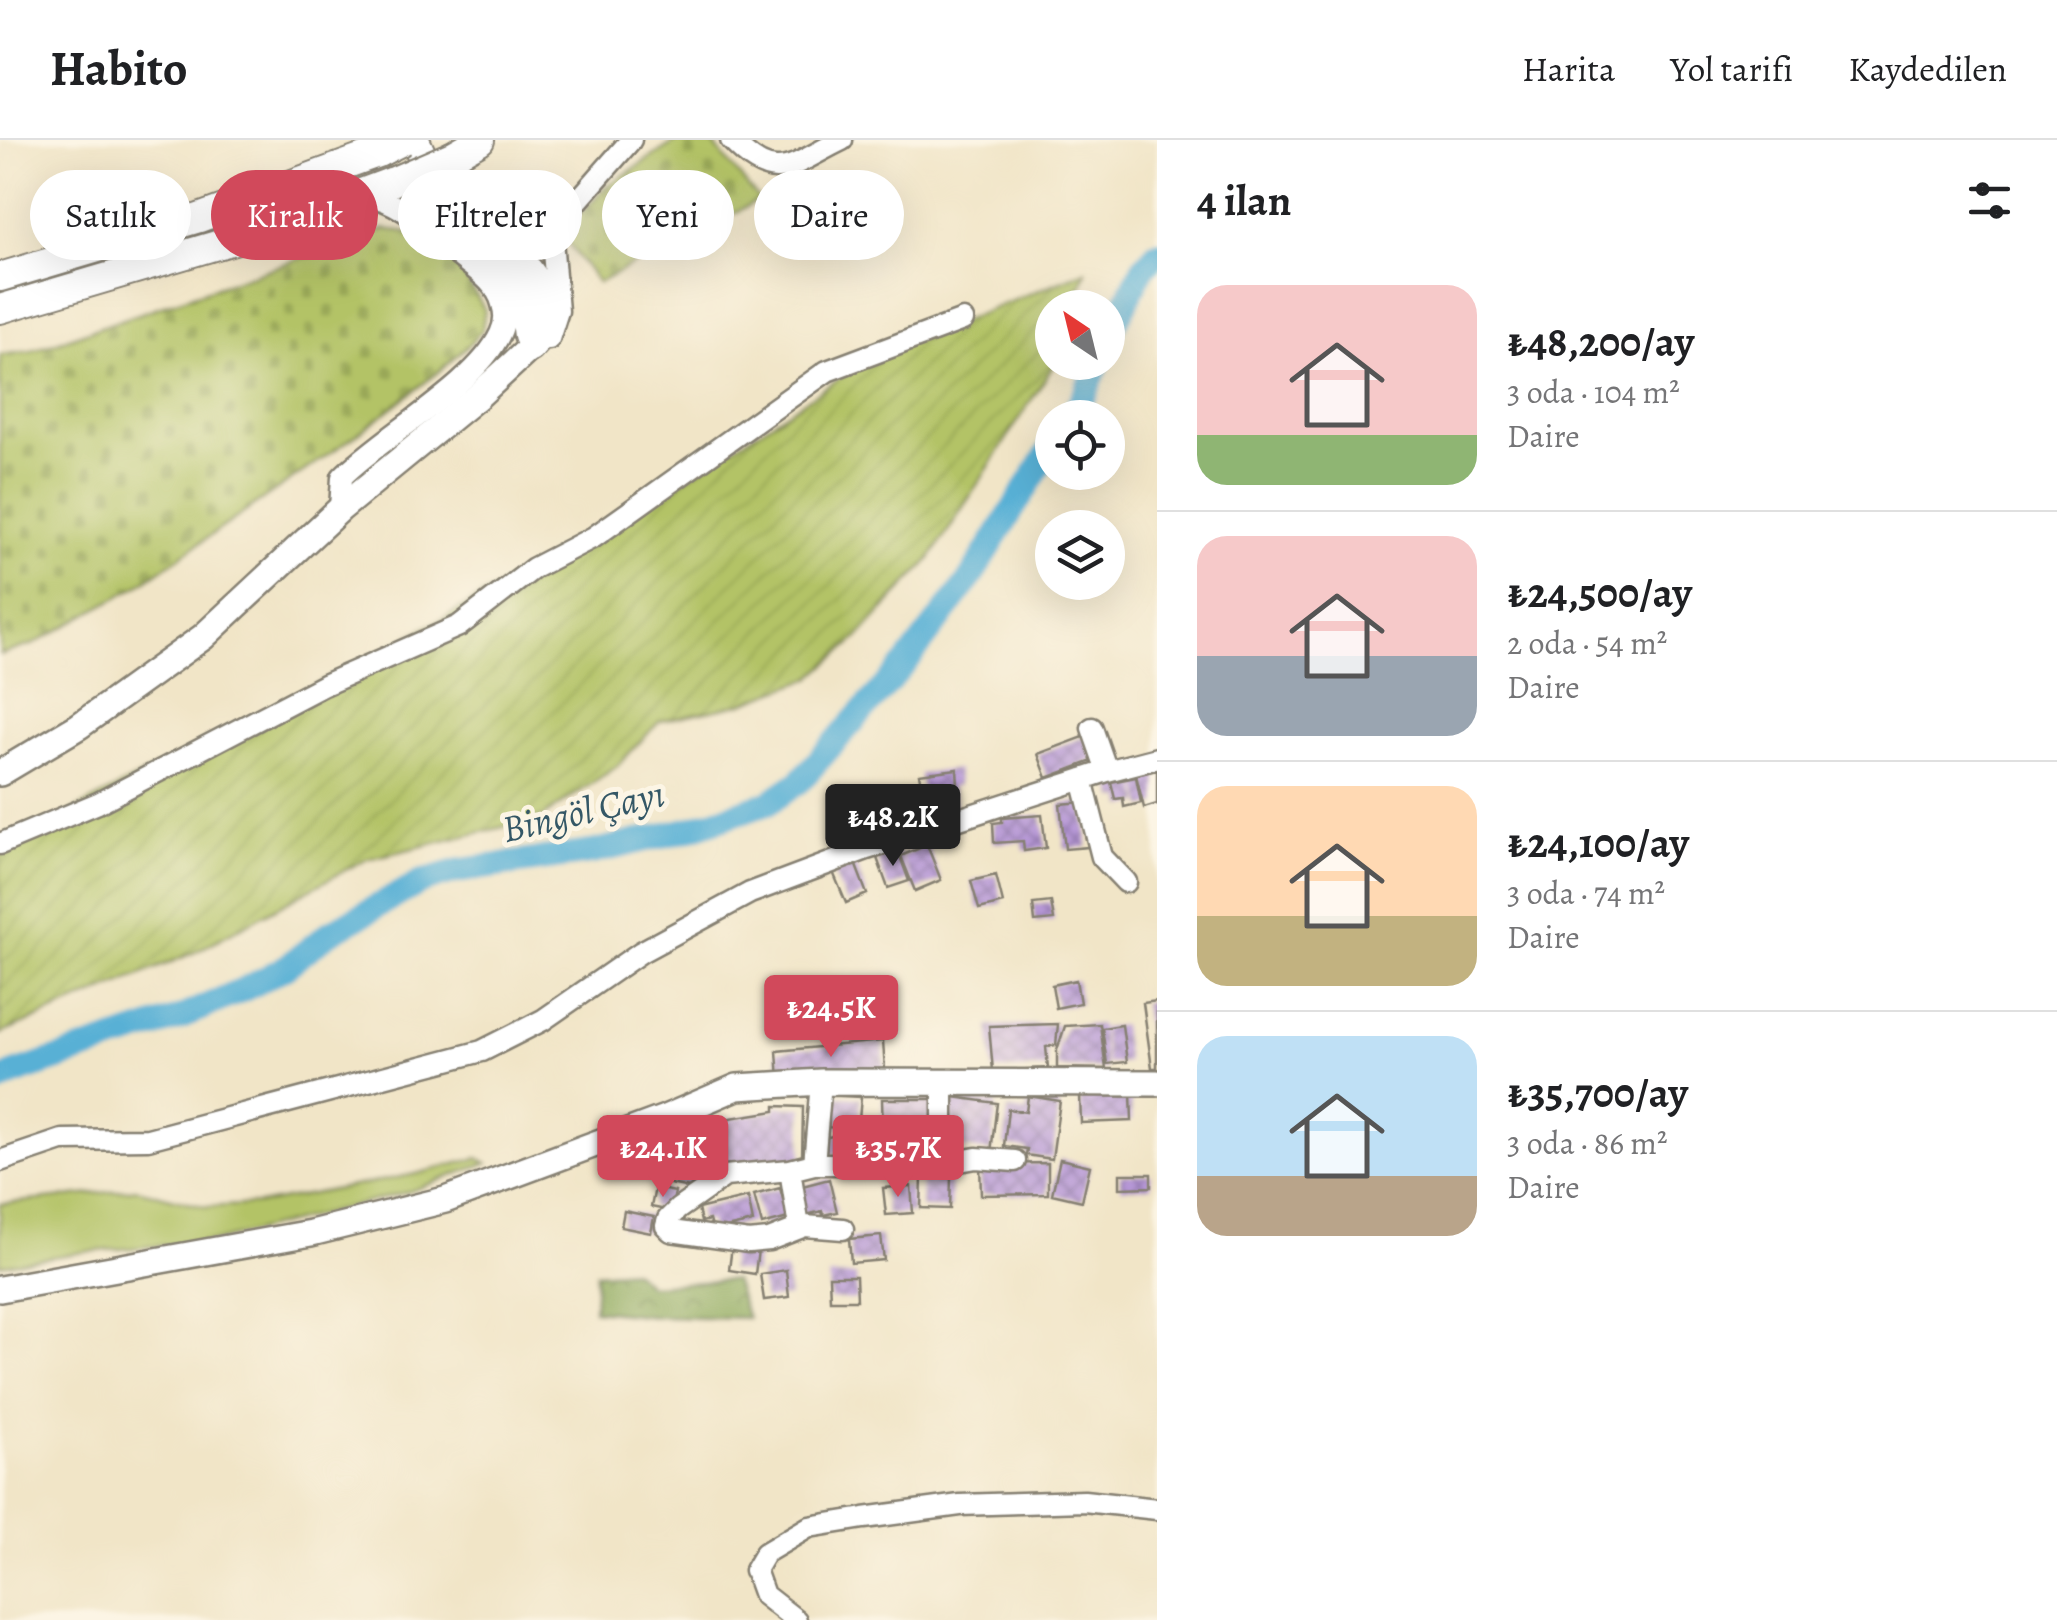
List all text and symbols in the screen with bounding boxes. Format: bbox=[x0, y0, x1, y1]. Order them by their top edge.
text: Habito bbox=[50, 36, 188, 102]
text: Harita bbox=[1522, 45, 1615, 93]
text: Yol tarifi bbox=[1670, 45, 1793, 93]
text: Kaydedilen bbox=[1848, 45, 2007, 93]
chip: Satılık bbox=[30, 170, 191, 260]
chip: Kiralık bbox=[211, 170, 378, 260]
chip: Filtreler bbox=[398, 170, 582, 260]
chip: Yeni bbox=[602, 170, 734, 260]
chip: Daire bbox=[754, 170, 904, 260]
text: 4 ilan bbox=[1197, 172, 1291, 229]
icon: filters bbox=[1962, 173, 2017, 228]
north arrow bbox=[1035, 290, 1125, 380]
map controls bbox=[1035, 290, 1125, 600]
text: ₺48,200/ay bbox=[1507, 313, 1694, 370]
icon: home bbox=[1277, 325, 1397, 445]
text: 3 oda · 104 m² bbox=[1507, 370, 1680, 414]
button: locate bbox=[1035, 400, 1125, 490]
text: Daire bbox=[1507, 414, 1580, 458]
button: layers bbox=[1035, 510, 1125, 600]
text: ₺24,500/ay bbox=[1507, 564, 1692, 621]
icon: home bbox=[1277, 576, 1397, 696]
text: 2 oda · 54 m² bbox=[1507, 621, 1667, 665]
text: Daire bbox=[1507, 665, 1580, 709]
water label: Bingöl Çayı bbox=[497, 767, 669, 855]
pin: ₺48.2K bbox=[812, 784, 974, 869]
text: ₺48.2K bbox=[847, 794, 939, 838]
text: ₺24,100/ay bbox=[1507, 814, 1689, 871]
icon: home bbox=[1277, 826, 1397, 946]
text: 3 oda · 74 m² bbox=[1507, 871, 1665, 915]
text: Daire bbox=[1507, 915, 1580, 959]
pin: ₺24.5K bbox=[750, 975, 912, 1060]
text: ₺24.5K bbox=[786, 985, 876, 1029]
text: ₺35,700/ay bbox=[1507, 1064, 1688, 1121]
icon: home bbox=[1277, 1076, 1397, 1196]
pin: ₺24.1K bbox=[582, 1115, 744, 1200]
pin: ₺35.7K bbox=[817, 1115, 979, 1200]
text: 3 oda · 86 m² bbox=[1507, 1121, 1667, 1165]
text: ₺24.1K bbox=[619, 1125, 707, 1169]
text: ₺35.7K bbox=[855, 1125, 941, 1169]
text: Daire bbox=[1507, 1165, 1580, 1209]

